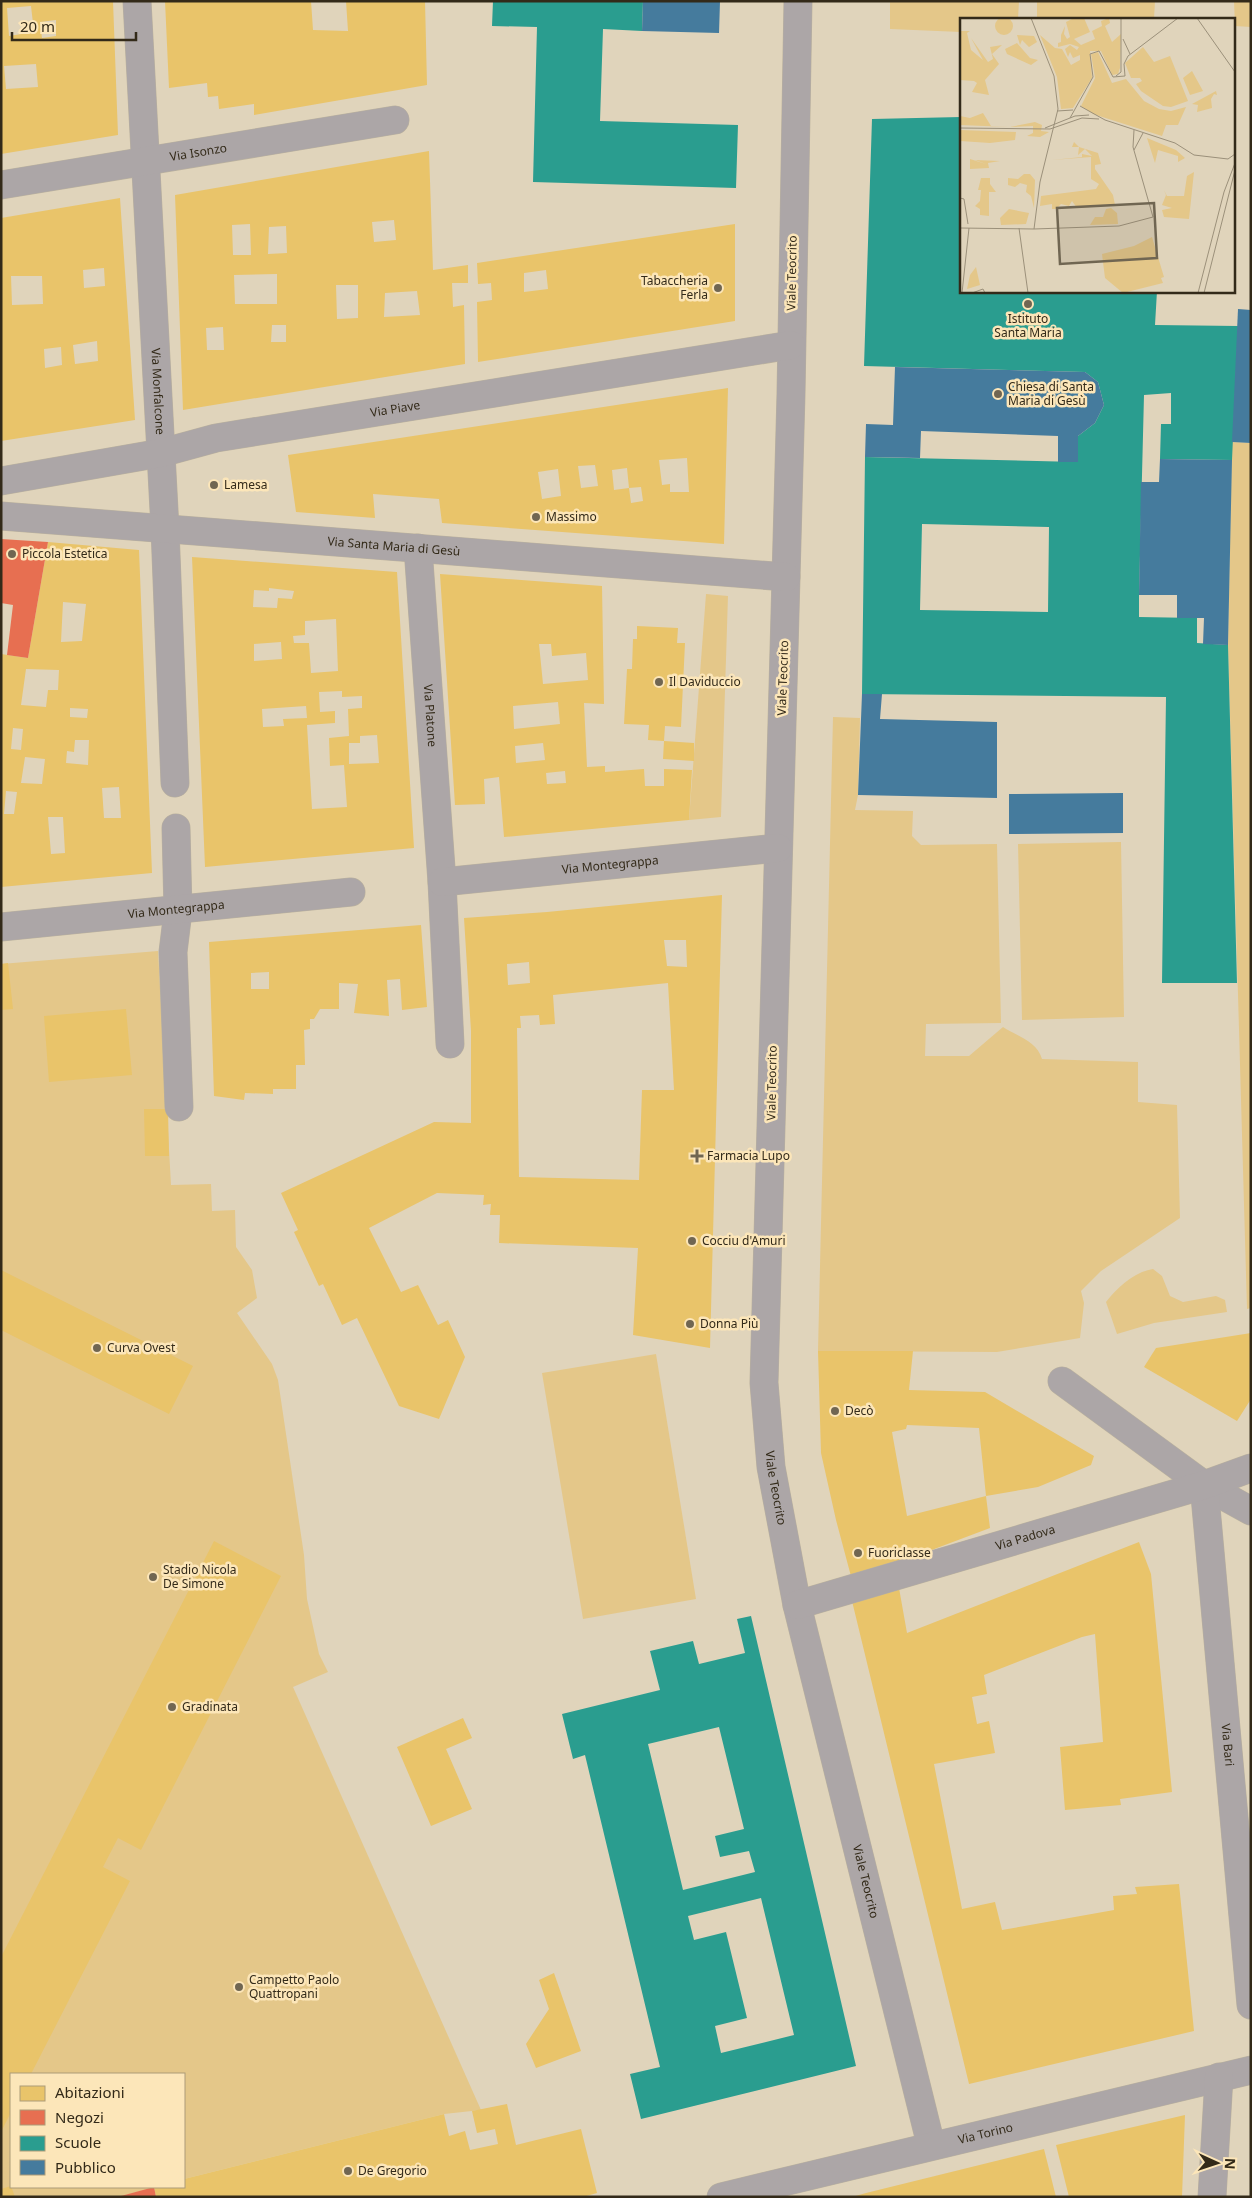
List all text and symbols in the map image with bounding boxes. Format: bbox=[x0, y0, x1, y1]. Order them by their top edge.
scale bar bbox=[12, 10, 136, 42]
text: 20 m bbox=[20, 16, 55, 36]
inset map bbox=[960, 18, 1234, 292]
street label: Via Isonzo bbox=[168, 139, 228, 165]
street label: Viale Teocrito bbox=[782, 235, 801, 311]
place label: Tabaccheria Ferla bbox=[641, 272, 708, 303]
marker: Tabaccheria Ferla bbox=[712, 282, 724, 294]
marker: Istituto Santa Maria bbox=[1022, 298, 1034, 310]
place label: Istituto Santa Maria bbox=[994, 310, 1062, 341]
street label: Via Monfalcone bbox=[147, 348, 169, 436]
place label: Chiesa di Santa Maria di Gesù bbox=[1008, 378, 1094, 409]
marker: Chiesa di Santa Maria di Gesù bbox=[992, 388, 1004, 400]
street label: Via Piave bbox=[369, 396, 421, 421]
place label: Lamesa bbox=[224, 476, 268, 493]
marker: Lamesa bbox=[208, 479, 220, 491]
place label: Massimo bbox=[546, 508, 597, 525]
marker: Massimo bbox=[530, 511, 542, 523]
street label: Via Santa Maria di Gesù bbox=[327, 532, 461, 560]
place label: Piccola Estetica bbox=[22, 545, 108, 562]
marker: Piccola Estetica bbox=[6, 548, 18, 560]
street label: Viale Teocrito bbox=[773, 640, 792, 716]
place label: Il Daviduccio bbox=[669, 673, 741, 690]
marker: Il Daviduccio bbox=[653, 676, 665, 688]
street label: Via Platone bbox=[420, 683, 441, 748]
street label: Via Montegrappa bbox=[561, 851, 659, 878]
street label: Via Montegrappa bbox=[127, 896, 225, 922]
street label: Viale Teocrito bbox=[762, 1045, 781, 1121]
place label: Farmacia Lupo bbox=[707, 1147, 790, 1164]
marker: Farmacia Lupo bbox=[691, 1150, 703, 1162]
place label: Cocciu d'Amuri bbox=[702, 1232, 786, 1249]
marker: Cocciu d'Amuri bbox=[686, 1235, 698, 1247]
place label: Donna Più bbox=[700, 1315, 758, 1332]
marker: Donna Più bbox=[684, 1318, 696, 1330]
place label: Curva Ovest bbox=[107, 1339, 176, 1356]
marker: Curva Ovest bbox=[91, 1342, 103, 1354]
place label: Decò bbox=[845, 1402, 874, 1419]
marker: Decò bbox=[829, 1405, 841, 1417]
street label: Viale Teocrito bbox=[762, 1450, 791, 1526]
street label: Via Padova bbox=[993, 1520, 1057, 1554]
place label: Fuoriclasse bbox=[868, 1544, 931, 1561]
marker: Fuoriclasse bbox=[852, 1547, 864, 1559]
place label: Stadio Nicola De Simone bbox=[163, 1561, 237, 1592]
marker: Stadio Nicola De Simone bbox=[147, 1571, 159, 1583]
place label: Gradinata bbox=[182, 1698, 238, 1715]
marker: Gradinata bbox=[166, 1701, 178, 1713]
street label: Via Bari bbox=[1218, 1723, 1238, 1767]
street label: Viale Teocrito bbox=[849, 1843, 883, 1920]
place label: Campetto Paolo Quattropani bbox=[249, 1971, 339, 2002]
marker: Campetto Paolo Quattropani bbox=[233, 1981, 245, 1993]
legend bbox=[10, 2073, 185, 2188]
text: Abitazioni bbox=[55, 2082, 125, 2102]
text: Negozi bbox=[55, 2107, 104, 2127]
street label: Via Torino bbox=[956, 2118, 1015, 2148]
text: Scuole bbox=[55, 2132, 101, 2152]
north arrow bbox=[1192, 2138, 1242, 2188]
text: Pubblico bbox=[55, 2157, 116, 2177]
text: N bbox=[1221, 2158, 1240, 2170]
place label: De Gregorio bbox=[358, 2162, 427, 2179]
marker: De Gregorio bbox=[342, 2165, 354, 2177]

